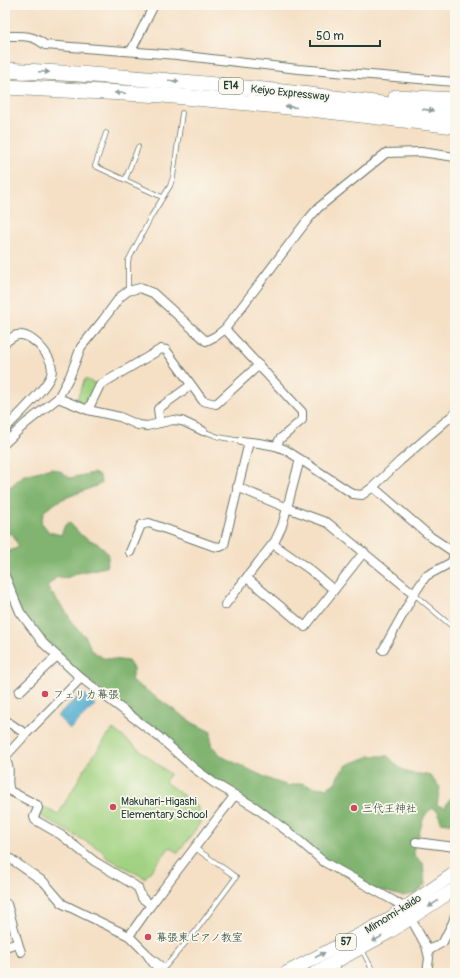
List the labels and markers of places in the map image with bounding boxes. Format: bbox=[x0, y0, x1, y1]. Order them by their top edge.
place label: フェリカ幕張 bbox=[53, 688, 119, 701]
marker: フェリカ幕張 bbox=[40, 689, 50, 699]
place label: Makuhari-Higashi Elementary School bbox=[121, 795, 208, 821]
marker: Makuhari-Higashi Elementary School bbox=[108, 802, 118, 812]
place label: 三代王神社 bbox=[362, 802, 417, 815]
marker: 三代王神社 bbox=[349, 803, 359, 813]
place label: 幕張東ピアノ教室 bbox=[156, 931, 243, 944]
marker: 幕張東ピアノ教室 bbox=[143, 932, 153, 942]

